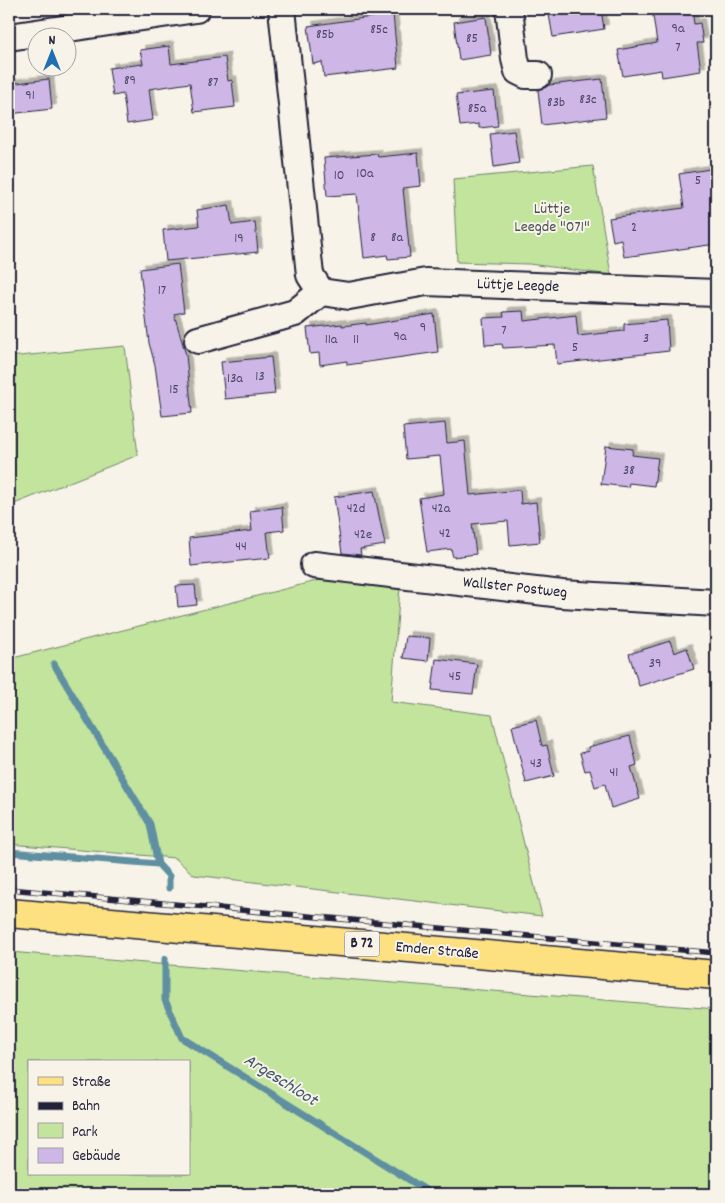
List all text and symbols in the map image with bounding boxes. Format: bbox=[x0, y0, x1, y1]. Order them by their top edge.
house number: 9a bbox=[672, 19, 685, 39]
house number: 85c bbox=[370, 20, 388, 40]
house number: 85b bbox=[316, 25, 334, 45]
north arrow bbox=[28, 28, 78, 78]
house number: 85 bbox=[466, 29, 478, 49]
text: N bbox=[49, 31, 56, 51]
house number: 7 bbox=[675, 38, 681, 58]
house number: 89 bbox=[124, 71, 136, 91]
house number: 87 bbox=[208, 73, 218, 93]
house number: 91 bbox=[25, 86, 35, 106]
house number: 83c bbox=[579, 90, 597, 110]
house number: 83b bbox=[547, 93, 565, 113]
house number: 85a bbox=[468, 99, 487, 119]
house number: 10a bbox=[356, 164, 374, 184]
house number: 10 bbox=[334, 166, 344, 186]
house number: 5 bbox=[695, 171, 701, 191]
park label: Lüttje Leegde "071" bbox=[514, 198, 590, 239]
house number: 2 bbox=[631, 218, 637, 238]
house number: 8 bbox=[370, 228, 376, 248]
house number: 8a bbox=[391, 228, 404, 248]
house number: 19 bbox=[234, 229, 244, 249]
street label: Lüttje Leegde bbox=[476, 273, 560, 299]
house number: 17 bbox=[158, 281, 166, 301]
house number: 9 bbox=[420, 318, 426, 338]
house number: 7 bbox=[501, 321, 507, 341]
house number: 9a bbox=[394, 327, 407, 347]
house number: 3 bbox=[643, 329, 649, 349]
house number: 11a bbox=[325, 330, 338, 350]
house number: 11 bbox=[353, 330, 359, 350]
house number: 5 bbox=[572, 338, 578, 358]
house number: 13 bbox=[255, 367, 265, 387]
house number: 13a bbox=[227, 369, 243, 389]
house number: 15 bbox=[169, 380, 179, 400]
house number: 38 bbox=[623, 461, 635, 481]
house number: 42d bbox=[347, 499, 365, 519]
house number: 42a bbox=[432, 499, 451, 519]
house number: 42 bbox=[439, 524, 451, 544]
house number: 42e bbox=[354, 525, 372, 545]
house number: 44 bbox=[235, 537, 247, 557]
street label: Wallster Postweg bbox=[462, 571, 568, 605]
house number: 39 bbox=[649, 654, 661, 674]
house number: 45 bbox=[449, 667, 461, 687]
house number: 43 bbox=[530, 754, 542, 774]
house number: 41 bbox=[610, 763, 618, 783]
road number: B 72 bbox=[344, 932, 380, 956]
street label: Emder Straße bbox=[394, 936, 480, 966]
water label: Argeschloot bbox=[238, 1049, 324, 1115]
legend bbox=[28, 1060, 190, 1176]
text: Straße bbox=[72, 1072, 111, 1094]
text: Bahn bbox=[72, 1096, 100, 1118]
text: Park bbox=[72, 1122, 98, 1144]
text: Gebäude bbox=[72, 1146, 121, 1168]

